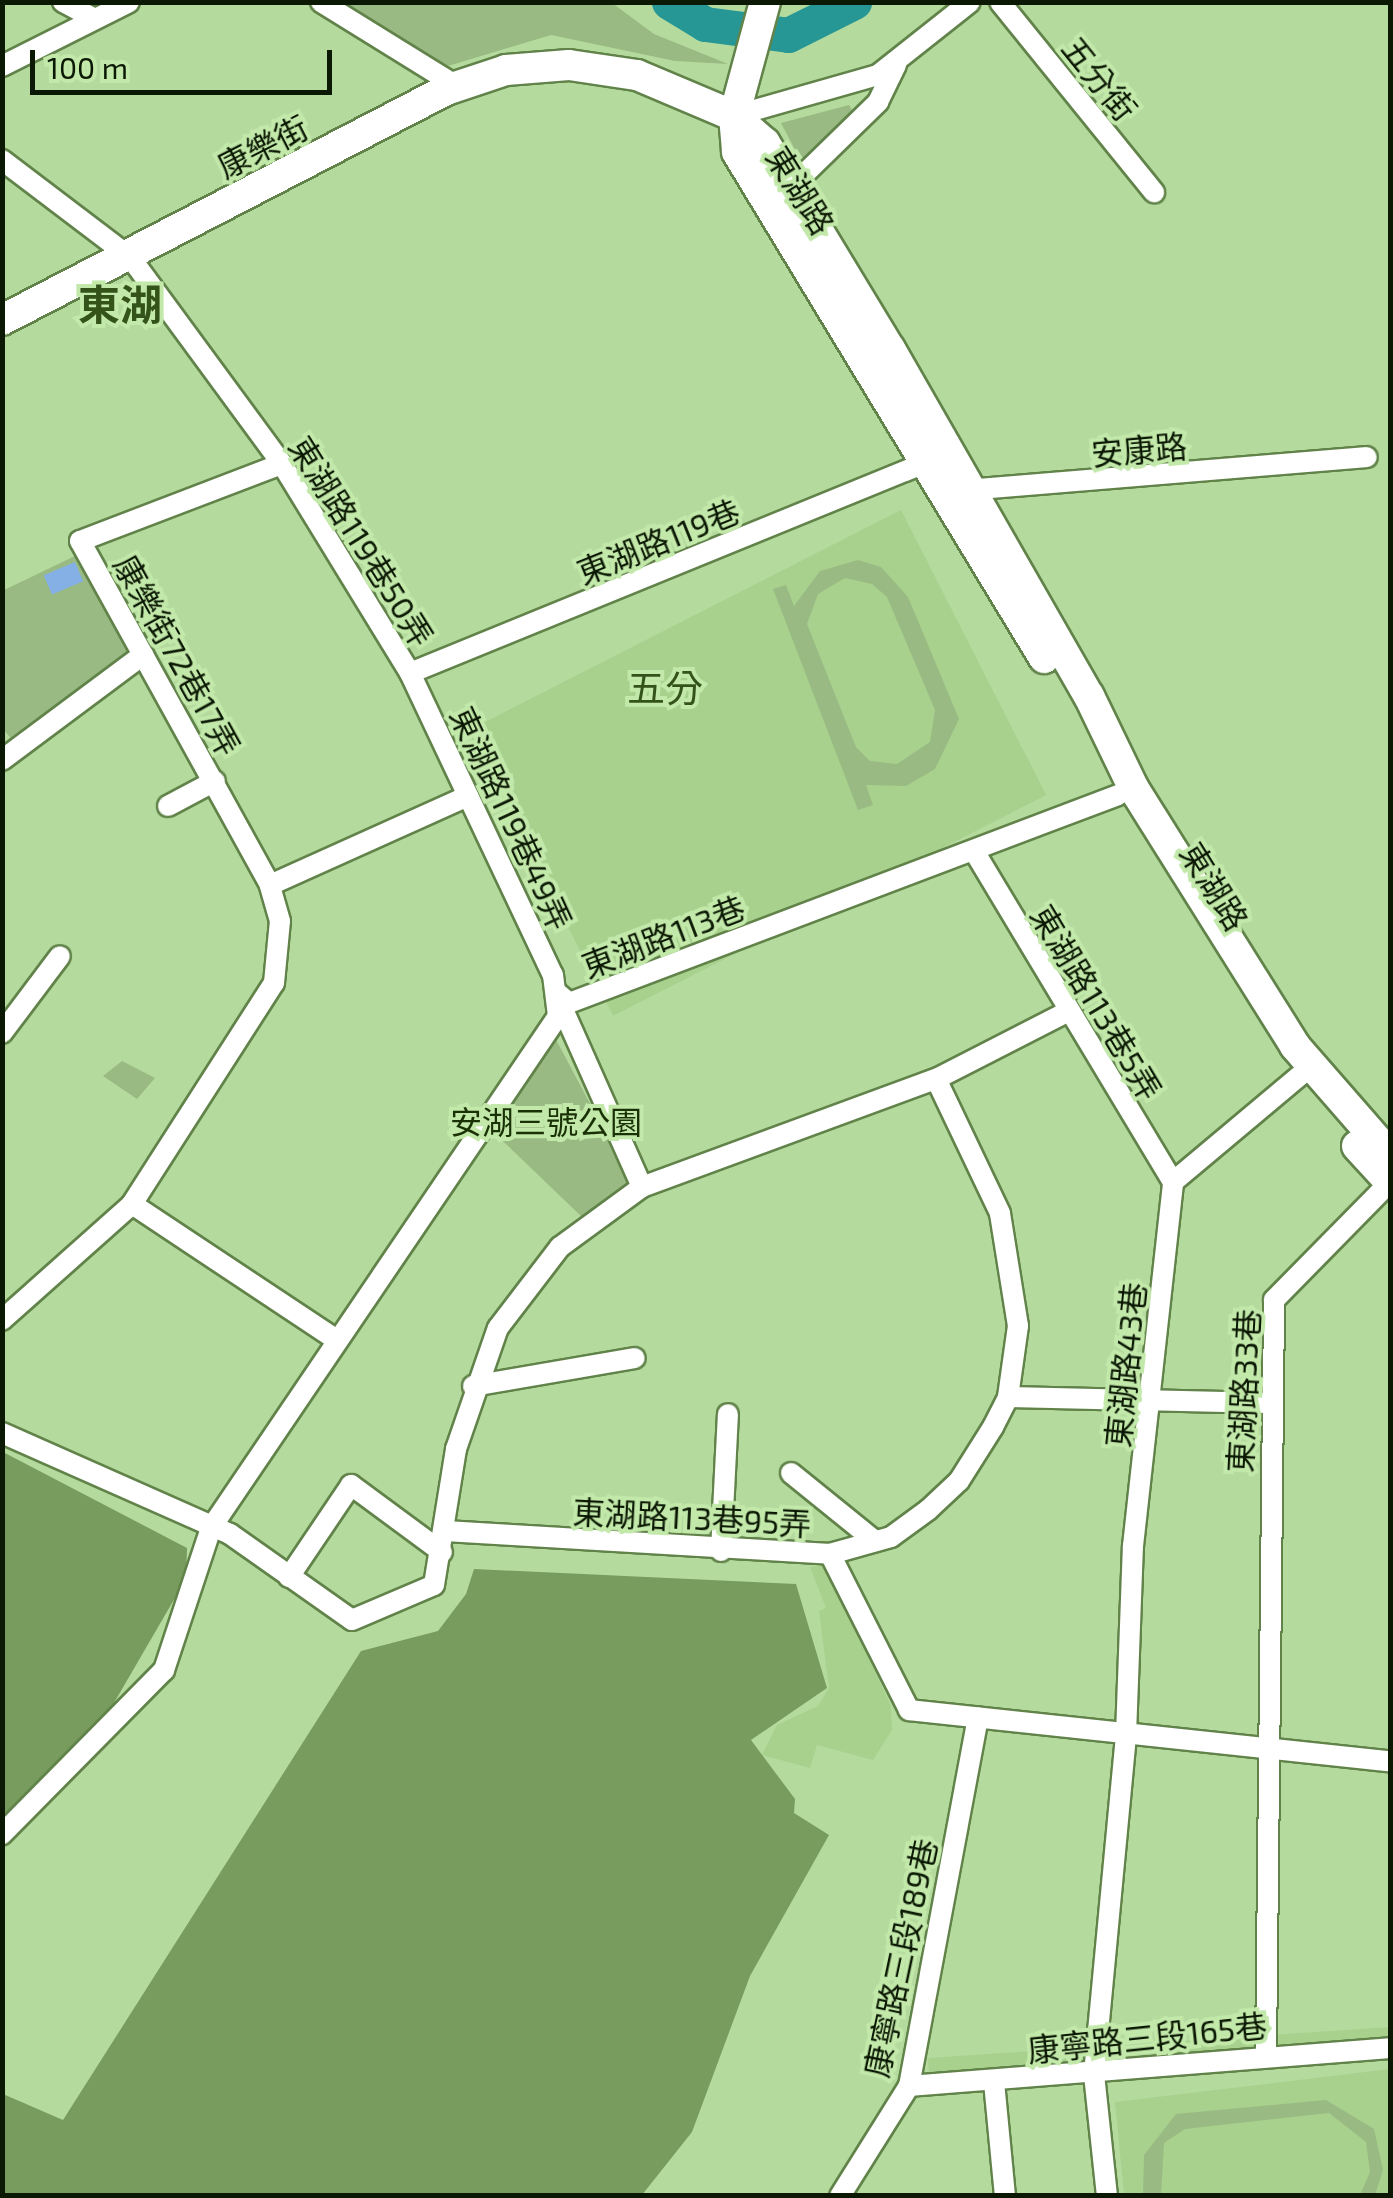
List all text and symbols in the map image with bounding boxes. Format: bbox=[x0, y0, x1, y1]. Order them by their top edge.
street label: 五分街 bbox=[1055, 29, 1145, 127]
scale bar bbox=[35, 30, 338, 92]
text: 100 m bbox=[47, 49, 128, 85]
street label: 康樂街 bbox=[211, 107, 313, 185]
street label: 東湖路 bbox=[759, 139, 843, 241]
district label: 東湖 bbox=[78, 278, 162, 328]
street label: 安康路 bbox=[1090, 426, 1188, 472]
street label: 東湖路119巷50弄 bbox=[282, 429, 442, 653]
street label: 東湖路119巷 bbox=[571, 491, 745, 591]
street label: 康樂街72巷17弄 bbox=[107, 548, 249, 762]
district label: 五分 bbox=[627, 665, 703, 711]
street label: 東湖路119巷49弄 bbox=[444, 700, 580, 936]
street label: 東湖路 bbox=[1173, 835, 1257, 937]
street label: 東湖路113巷 bbox=[576, 887, 750, 985]
street label: 東湖路113巷5弄 bbox=[1024, 898, 1170, 1106]
park label: 安湖三號公園 bbox=[450, 1102, 642, 1140]
street label: 東湖路43巷 bbox=[1097, 1281, 1153, 1449]
street label: 東湖路33巷 bbox=[1220, 1308, 1266, 1474]
street label: 東湖路113巷95弄 bbox=[572, 1492, 812, 1542]
street label: 康寧路三段189巷 bbox=[856, 1835, 944, 2081]
street label: 康寧路三段165巷 bbox=[1026, 2005, 1268, 2069]

